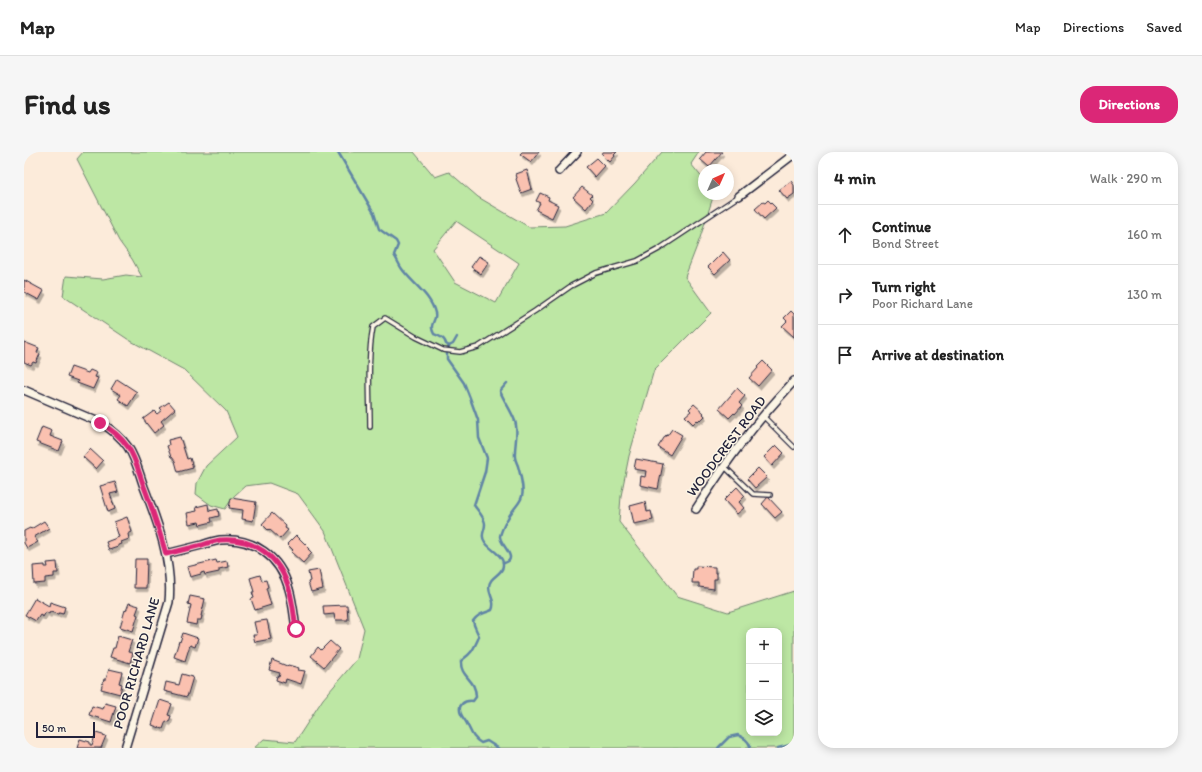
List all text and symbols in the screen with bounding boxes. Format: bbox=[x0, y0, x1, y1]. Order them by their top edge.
text: Map bbox=[20, 16, 55, 39]
text: Map bbox=[1015, 19, 1041, 36]
text: Directions bbox=[1063, 19, 1124, 36]
text: Saved bbox=[1146, 19, 1182, 36]
button: Directions bbox=[1080, 86, 1178, 123]
text: Find us bbox=[24, 87, 111, 121]
north arrow bbox=[698, 164, 734, 200]
text: 4 min bbox=[834, 168, 876, 188]
text: Walk · 290 m bbox=[1090, 171, 1162, 186]
text: Continue bbox=[872, 218, 931, 236]
icon: ahead bbox=[834, 224, 856, 246]
text: 160 m bbox=[1127, 227, 1162, 242]
text: Bond Street bbox=[872, 236, 939, 251]
text: Turn right bbox=[872, 278, 936, 296]
icon: right bbox=[834, 284, 856, 306]
text: 130 m bbox=[1127, 287, 1162, 302]
text: Poor Richard Lane bbox=[872, 296, 973, 311]
icon: arrive bbox=[834, 344, 856, 366]
text: Arrive at destination bbox=[872, 346, 1004, 364]
street label: WOODCREST ROAD bbox=[683, 393, 770, 500]
route end bbox=[91, 414, 109, 432]
street label: POOR RICHARD LANE bbox=[110, 595, 163, 731]
route start bbox=[287, 620, 305, 638]
map controls bbox=[746, 628, 782, 736]
button: + bbox=[746, 628, 782, 664]
button: − bbox=[746, 664, 782, 700]
button: layers bbox=[746, 700, 782, 736]
scale bar bbox=[36, 720, 95, 739]
text: 50 m bbox=[42, 722, 66, 735]

